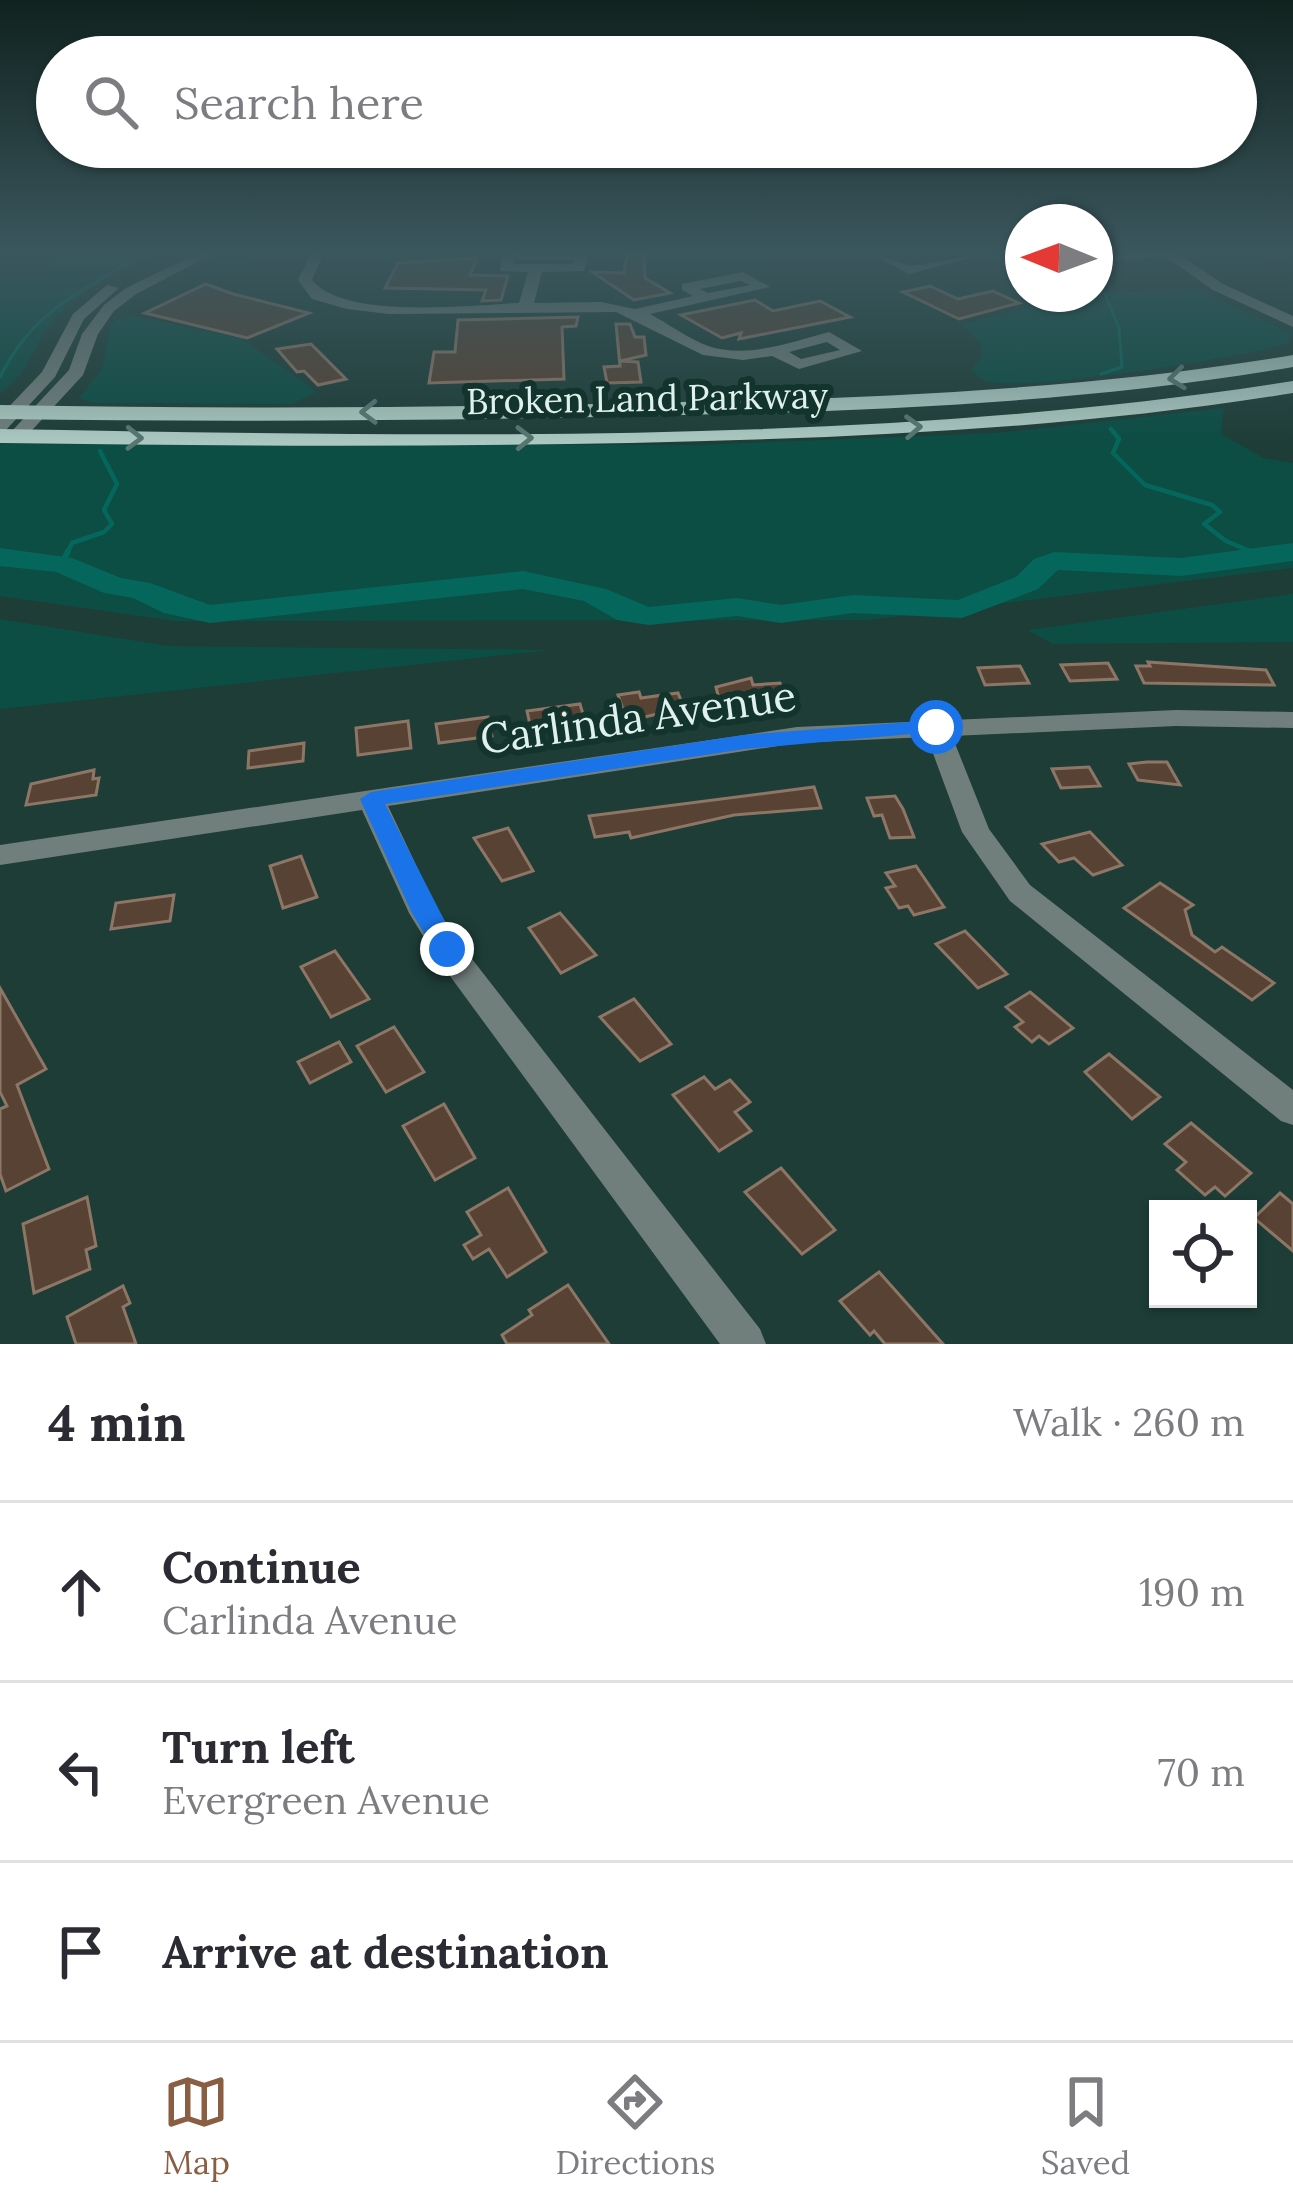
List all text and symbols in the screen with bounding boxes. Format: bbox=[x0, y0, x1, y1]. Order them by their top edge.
search box bbox=[36, 36, 1257, 168]
icon: search bbox=[78, 69, 144, 135]
text: Search here bbox=[174, 74, 424, 131]
north arrow bbox=[1005, 204, 1113, 312]
one-way arrow bbox=[1168, 365, 1187, 391]
street label: Broken Land Parkway bbox=[466, 372, 828, 424]
one-way arrow bbox=[359, 399, 378, 425]
one-way arrow bbox=[904, 415, 923, 441]
one-way arrow bbox=[125, 425, 144, 451]
one-way arrow bbox=[516, 425, 534, 451]
street label: Carlinda Avenue bbox=[477, 668, 799, 766]
route start bbox=[909, 700, 963, 754]
route end bbox=[420, 922, 474, 976]
map controls bbox=[1149, 1200, 1257, 1308]
button: locate bbox=[1149, 1200, 1257, 1308]
text: 4 min bbox=[48, 1390, 185, 1455]
text: Walk · 260 m bbox=[1013, 1397, 1245, 1447]
text: Continue bbox=[162, 1538, 361, 1595]
icon: ahead bbox=[48, 1559, 114, 1625]
text: 190 m bbox=[1139, 1567, 1245, 1617]
text: Carlinda Avenue bbox=[162, 1595, 457, 1645]
text: Turn left bbox=[162, 1718, 355, 1775]
icon: left bbox=[48, 1739, 114, 1805]
text: 70 m bbox=[1158, 1747, 1245, 1797]
text: Evergreen Avenue bbox=[162, 1775, 490, 1825]
icon: arrive bbox=[48, 1919, 114, 1985]
text: Arrive at destination bbox=[162, 1923, 609, 1980]
tab: Map bbox=[163, 2069, 230, 2183]
tab: Directions bbox=[556, 2069, 715, 2183]
tab: Saved bbox=[1041, 2069, 1130, 2183]

